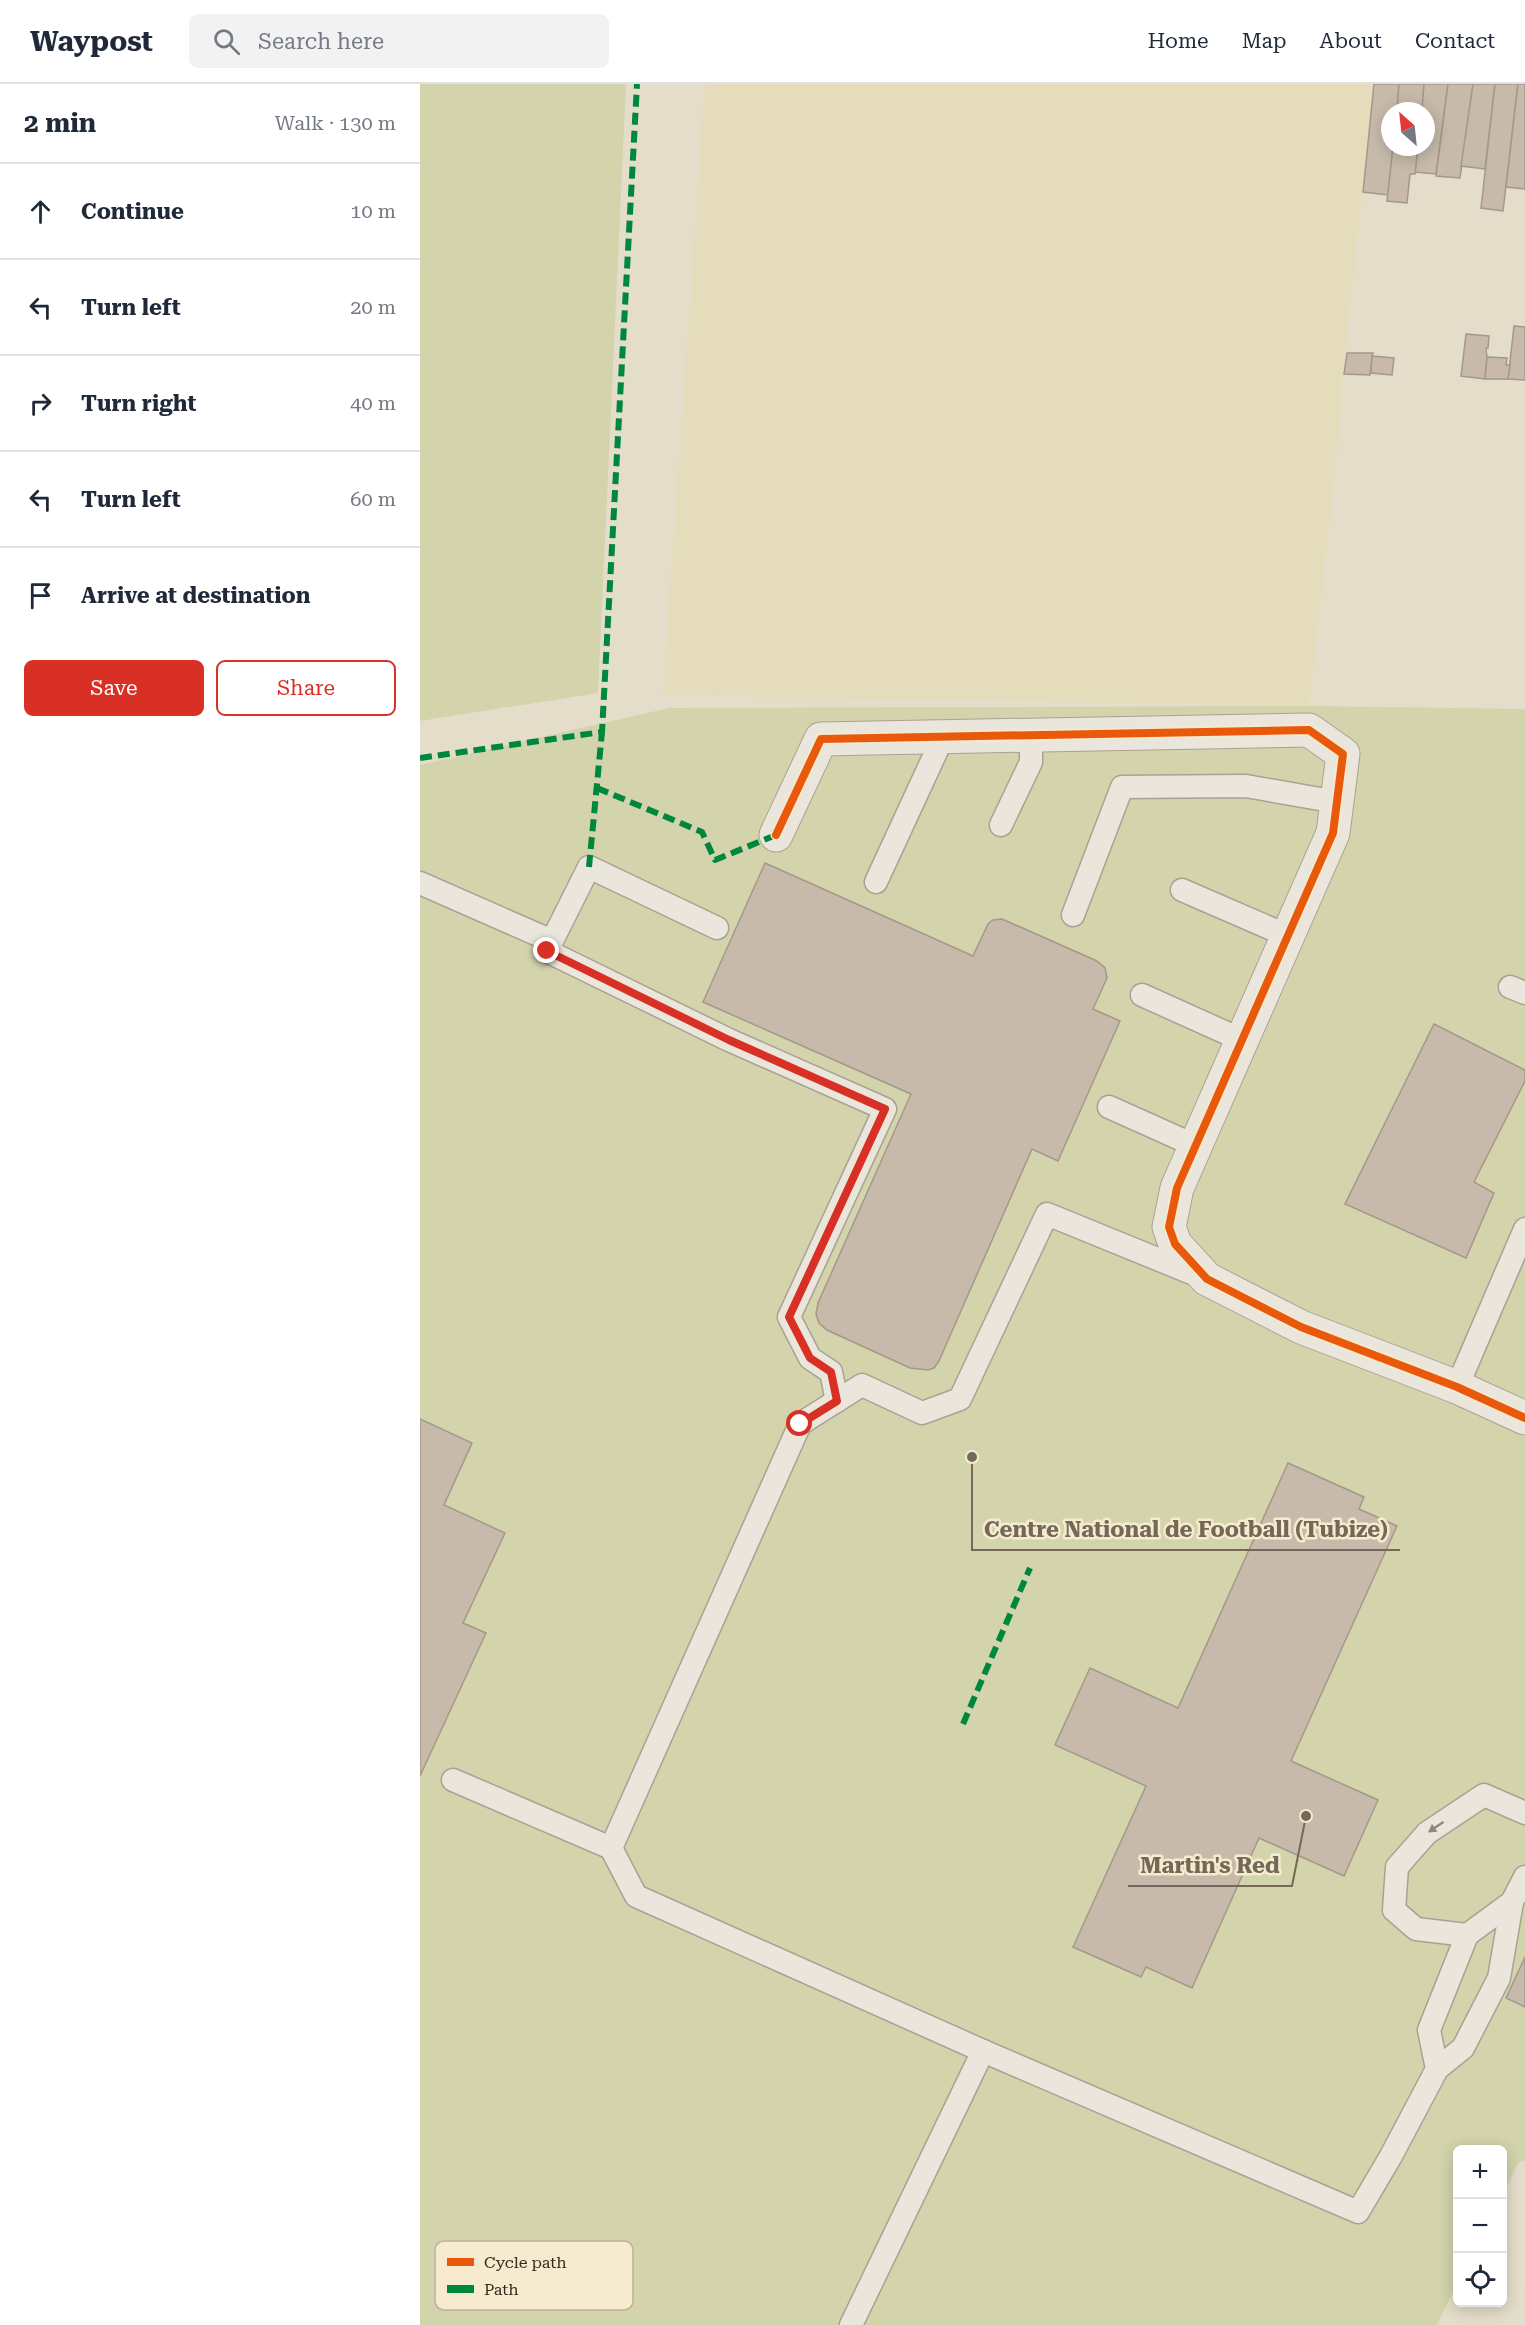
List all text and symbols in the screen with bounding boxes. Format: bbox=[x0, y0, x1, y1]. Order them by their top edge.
search box bbox=[189, 14, 609, 68]
text: Waypost bbox=[30, 25, 153, 58]
icon: search bbox=[210, 25, 243, 58]
text: Search here bbox=[258, 29, 384, 54]
text: Home bbox=[1148, 29, 1209, 53]
text: Map bbox=[1242, 29, 1287, 53]
text: About bbox=[1320, 29, 1382, 53]
text: Contact bbox=[1415, 29, 1495, 53]
north arrow bbox=[1381, 102, 1435, 156]
text: 2 min bbox=[24, 108, 96, 138]
text: Walk · 130 m bbox=[275, 111, 396, 135]
icon: ahead bbox=[24, 195, 57, 228]
text: Continue bbox=[81, 199, 184, 224]
text: 10 m bbox=[350, 199, 396, 223]
icon: left bbox=[24, 291, 57, 324]
text: Turn left bbox=[81, 295, 181, 320]
text: 20 m bbox=[350, 295, 396, 319]
icon: right bbox=[24, 387, 57, 420]
text: Turn right bbox=[81, 391, 196, 416]
text: 40 m bbox=[350, 391, 396, 415]
icon: left bbox=[24, 483, 57, 516]
text: Turn left bbox=[81, 487, 181, 512]
text: 60 m bbox=[350, 487, 396, 511]
icon: arrive bbox=[24, 579, 57, 612]
text: Arrive at destination bbox=[81, 583, 310, 608]
button: Save bbox=[24, 660, 204, 716]
button: Share bbox=[216, 660, 396, 716]
route end bbox=[533, 937, 559, 963]
route start bbox=[786, 1410, 812, 1436]
callout: Centre National de Football (Tubize) bbox=[972, 1510, 1400, 1550]
text: Centre National de Football (Tubize) bbox=[984, 1517, 1388, 1542]
one-way arrow bbox=[1428, 1821, 1444, 1833]
callout: Martin's Red bbox=[1128, 1846, 1292, 1886]
text: Martin's Red bbox=[1140, 1853, 1280, 1878]
map controls bbox=[1453, 2145, 1507, 2307]
button: + bbox=[1453, 2145, 1507, 2199]
button: − bbox=[1453, 2199, 1507, 2253]
legend bbox=[435, 2241, 633, 2310]
text: Cycle path bbox=[484, 2253, 567, 2272]
button: locate bbox=[1453, 2253, 1507, 2307]
text: Path bbox=[484, 2280, 519, 2299]

